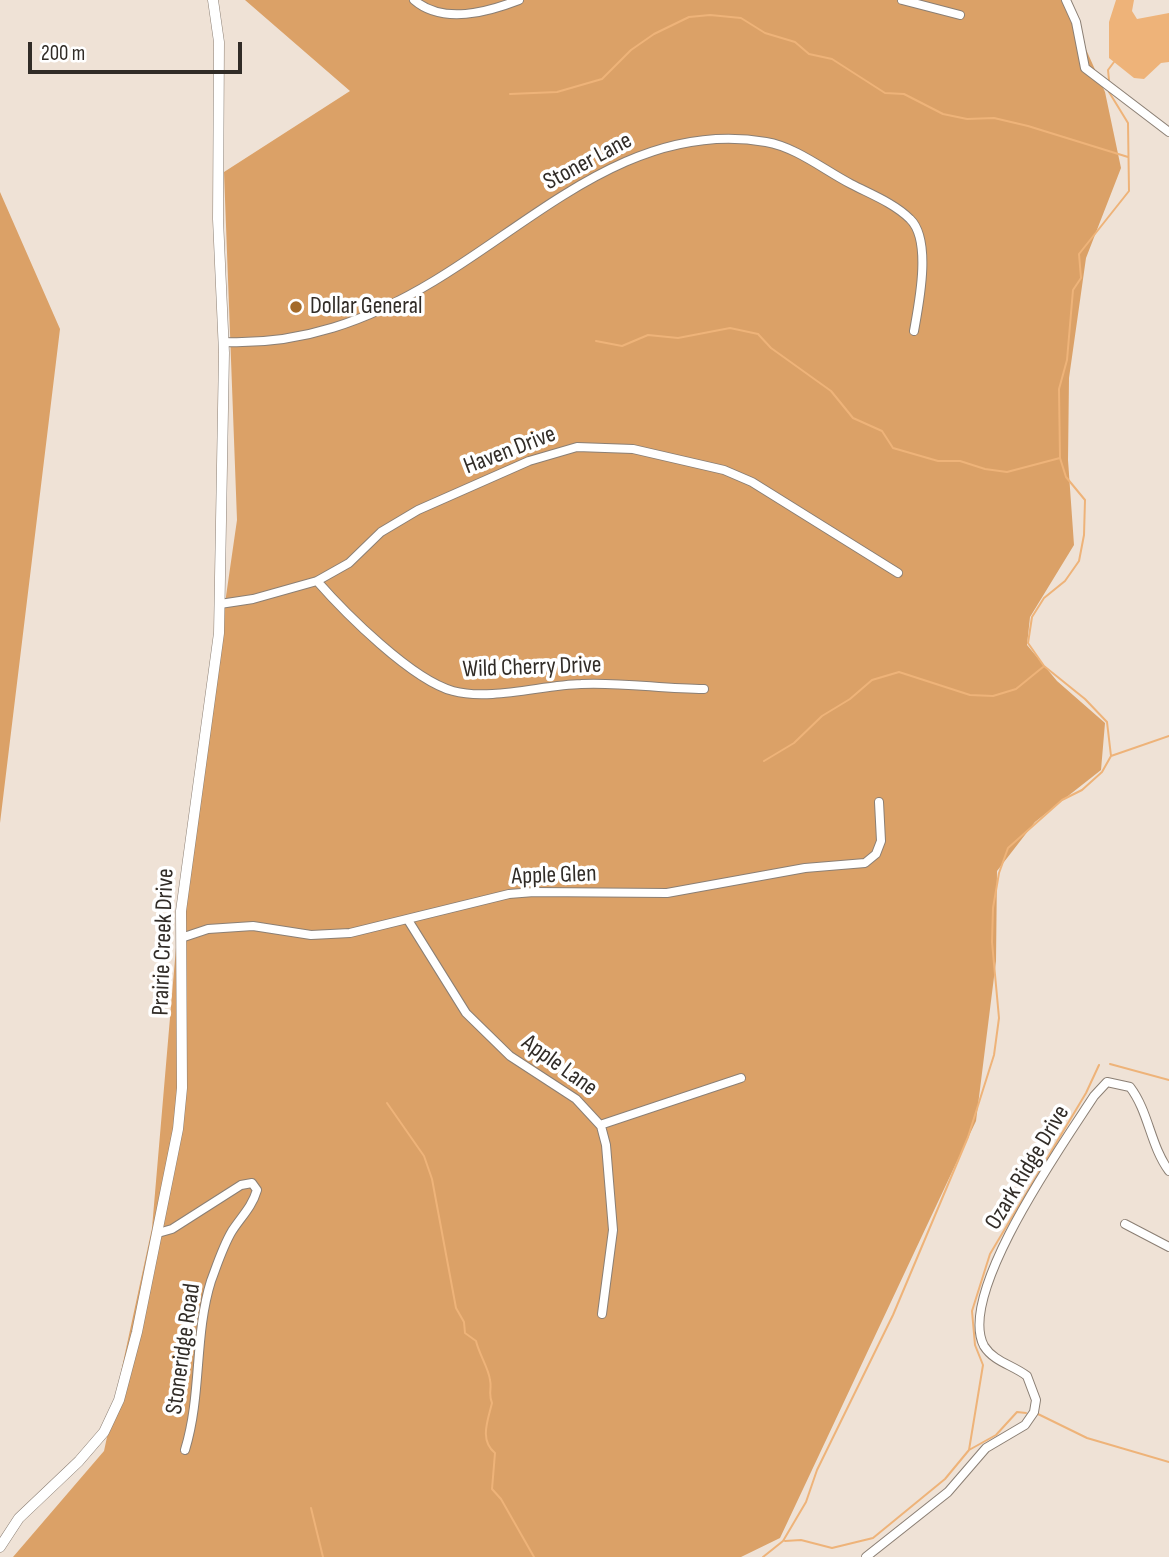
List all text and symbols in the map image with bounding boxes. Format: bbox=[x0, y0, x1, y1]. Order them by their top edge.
scale bar bbox=[32, 28, 245, 72]
text: 200 m bbox=[41, 41, 85, 66]
street label: Stoner Lane bbox=[539, 127, 637, 197]
place label: Dollar General bbox=[310, 293, 422, 321]
marker: Dollar General bbox=[288, 299, 304, 315]
street label: Haven Drive bbox=[460, 420, 560, 482]
street label: Wild Cherry Drive bbox=[462, 651, 602, 685]
street label: Apple Glen bbox=[511, 860, 597, 892]
street label: Prairie Creek Drive bbox=[147, 868, 181, 1016]
street label: Apple Lane bbox=[516, 1029, 602, 1103]
street label: Ozark Ridge Drive bbox=[980, 1101, 1076, 1235]
street label: Stoneridge Road bbox=[161, 1282, 207, 1416]

